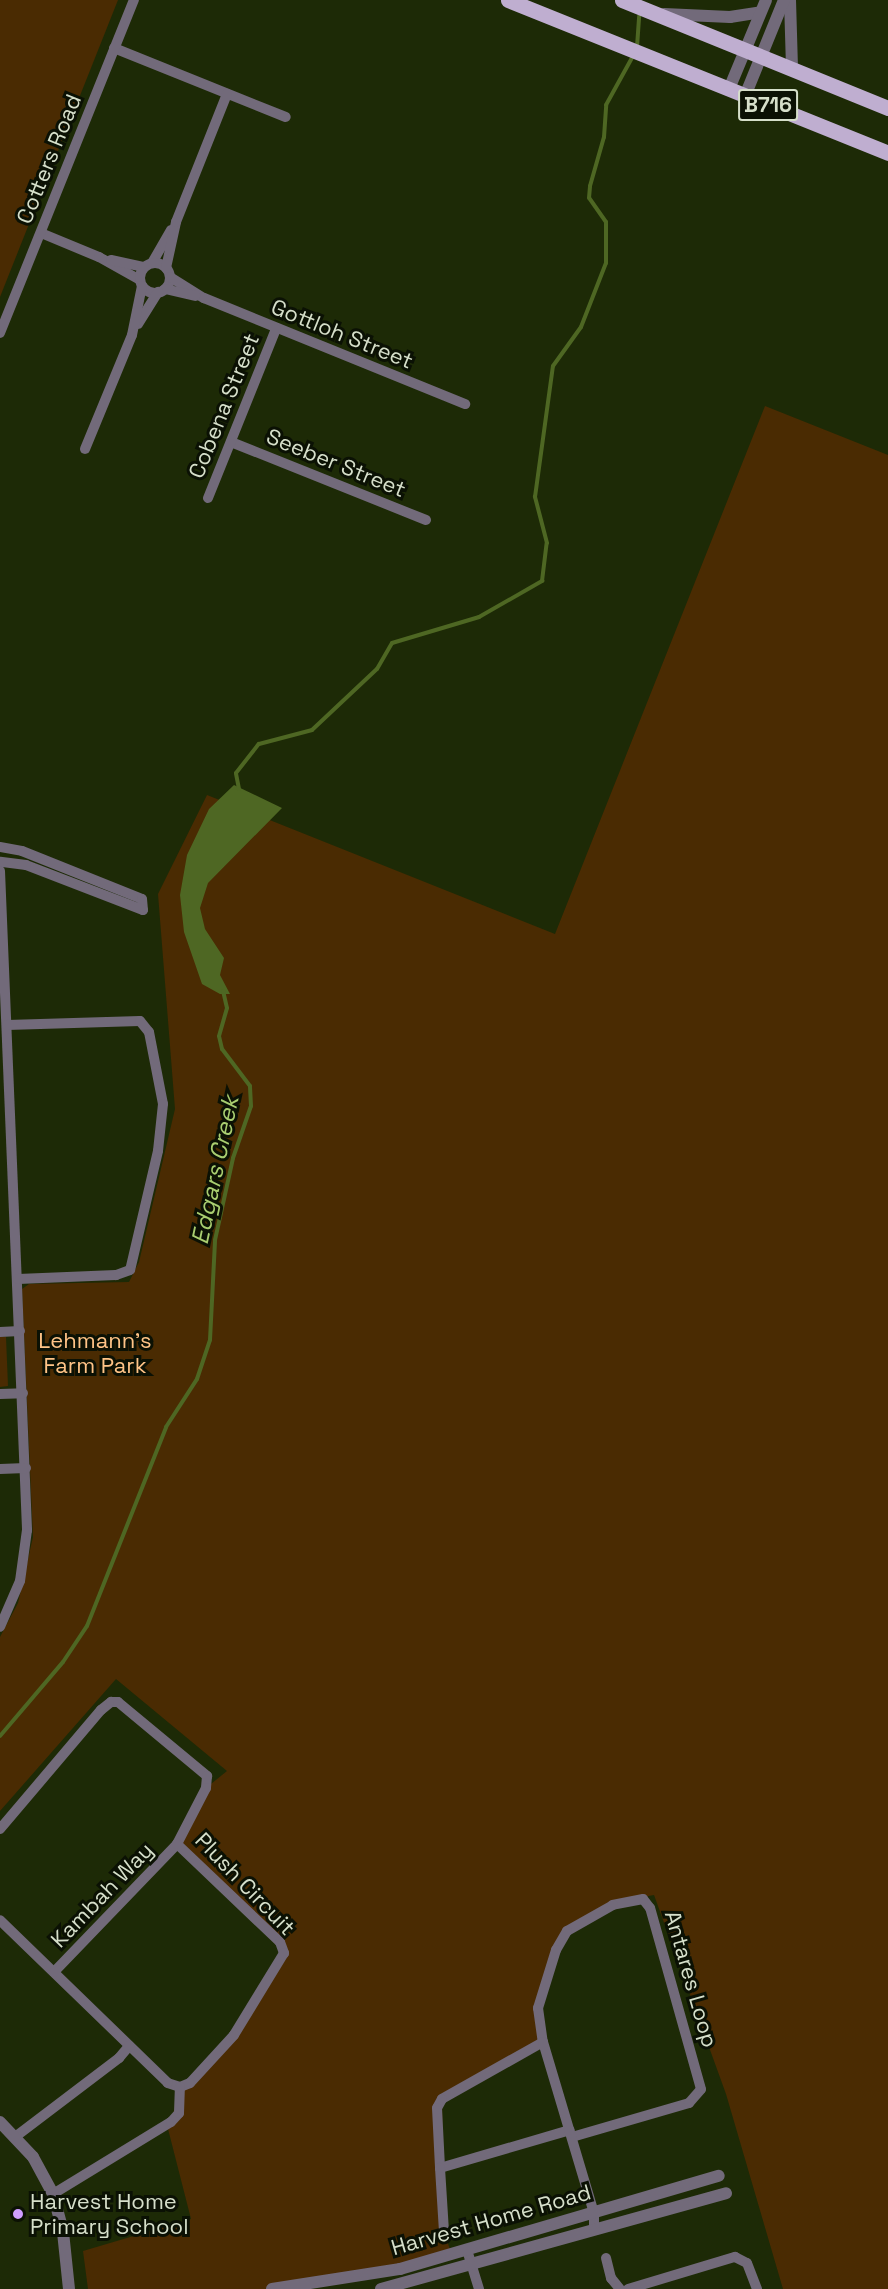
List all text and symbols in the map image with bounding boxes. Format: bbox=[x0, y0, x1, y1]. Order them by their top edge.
road number: B716 bbox=[738, 87, 798, 123]
street label: Cotters Road bbox=[11, 90, 87, 228]
street label: Gottloh Street bbox=[267, 294, 417, 374]
street label: Cobena Street bbox=[183, 330, 265, 482]
street label: Seeber Street bbox=[262, 423, 410, 503]
water label: Edgars Creek bbox=[185, 1093, 245, 1247]
park label: Lehmann’s Farm Park bbox=[38, 1327, 152, 1378]
street label: Plush Circuit bbox=[190, 1827, 300, 1941]
street label: Kambah Way bbox=[45, 1837, 159, 1953]
street label: Antares Loop bbox=[659, 1907, 723, 2051]
street label: Harvest Home Road bbox=[388, 2179, 594, 2261]
place label: Harvest Home Primary School bbox=[30, 2188, 189, 2240]
marker: Harvest Home Primary School bbox=[11, 2207, 25, 2221]

